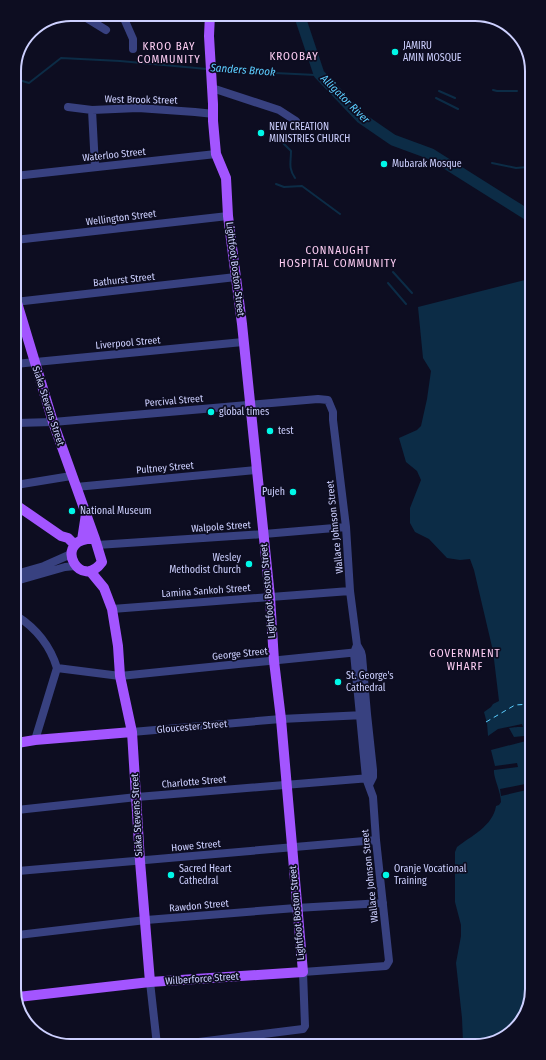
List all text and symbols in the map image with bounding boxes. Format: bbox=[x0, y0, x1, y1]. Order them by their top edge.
district label: KROO BAY COMMUNITY bbox=[137, 40, 201, 66]
place label: JAMIRU AMIN MOSQUE bbox=[403, 40, 462, 64]
marker: JAMIRU AMIN MOSQUE bbox=[390, 47, 400, 57]
district label: KROOBAY bbox=[269, 50, 319, 63]
water label: Sanders Brook bbox=[209, 61, 277, 79]
water label: Alligator River bbox=[317, 71, 373, 127]
street label: West Brook Street bbox=[104, 93, 178, 107]
place label: NEW CREATION MINISTRIES CHURCH bbox=[269, 121, 350, 145]
marker: NEW CREATION MINISTRIES CHURCH bbox=[256, 128, 266, 138]
street label: Waterloo Street bbox=[82, 146, 147, 164]
place label: Mubarak Mosque bbox=[392, 158, 462, 170]
marker: Mubarak Mosque bbox=[379, 159, 389, 169]
street label: Wellington Street bbox=[85, 208, 158, 228]
street label: Lightfoot Boston Street bbox=[223, 221, 247, 318]
district label: CONNAUGHT HOSPITAL COMMUNITY bbox=[279, 244, 397, 270]
street label: Bathurst Street bbox=[93, 271, 156, 289]
street label: Liverpool Street bbox=[95, 334, 162, 352]
street label: Siaka Stevens Street bbox=[29, 365, 67, 448]
street label: Percival Street bbox=[144, 392, 204, 410]
place label: global times bbox=[219, 406, 269, 418]
marker: global times bbox=[206, 407, 216, 417]
place label: test bbox=[278, 425, 294, 437]
marker: test bbox=[265, 426, 275, 436]
street label: Pultney Street bbox=[136, 459, 195, 476]
street label: Wallace Johnson Street bbox=[324, 479, 346, 574]
place label: Pujeh bbox=[262, 486, 285, 498]
marker: Pujeh bbox=[288, 487, 298, 497]
place label: National Museum bbox=[80, 505, 152, 517]
marker: National Museum bbox=[67, 506, 77, 516]
street label: Walpole Street bbox=[191, 519, 252, 535]
street label: Lightfoot Boston Street bbox=[258, 542, 278, 639]
place label: Wesley Methodist Church bbox=[169, 552, 242, 576]
marker: Wesley Methodist Church bbox=[244, 559, 254, 569]
street label: Lamina Sankoh Street bbox=[161, 582, 252, 600]
street label: George Street bbox=[212, 645, 269, 663]
district label: GOVERNMENT WHARF bbox=[429, 647, 501, 673]
place label: St. George's Cathedral bbox=[346, 670, 394, 694]
marker: St. George's Cathedral bbox=[333, 677, 343, 687]
street label: Gloucester Street bbox=[156, 718, 228, 736]
street label: Siaka Stevens Street bbox=[129, 773, 145, 857]
street label: Charlotte Street bbox=[161, 773, 228, 791]
street label: Wallace Johnson Street bbox=[359, 828, 381, 923]
street label: Howe Street bbox=[171, 838, 222, 854]
place label: Sacred Heart Cathedral bbox=[179, 863, 232, 887]
place label: Oranje Vocational Training bbox=[394, 863, 467, 887]
street label: Lightfoot Boston Street bbox=[287, 864, 307, 961]
marker: Sacred Heart Cathedral bbox=[166, 870, 176, 880]
marker: Oranje Vocational Training bbox=[381, 870, 391, 880]
street label: Rawdon Street bbox=[169, 897, 230, 915]
street label: Wilberforce Street bbox=[165, 970, 240, 988]

